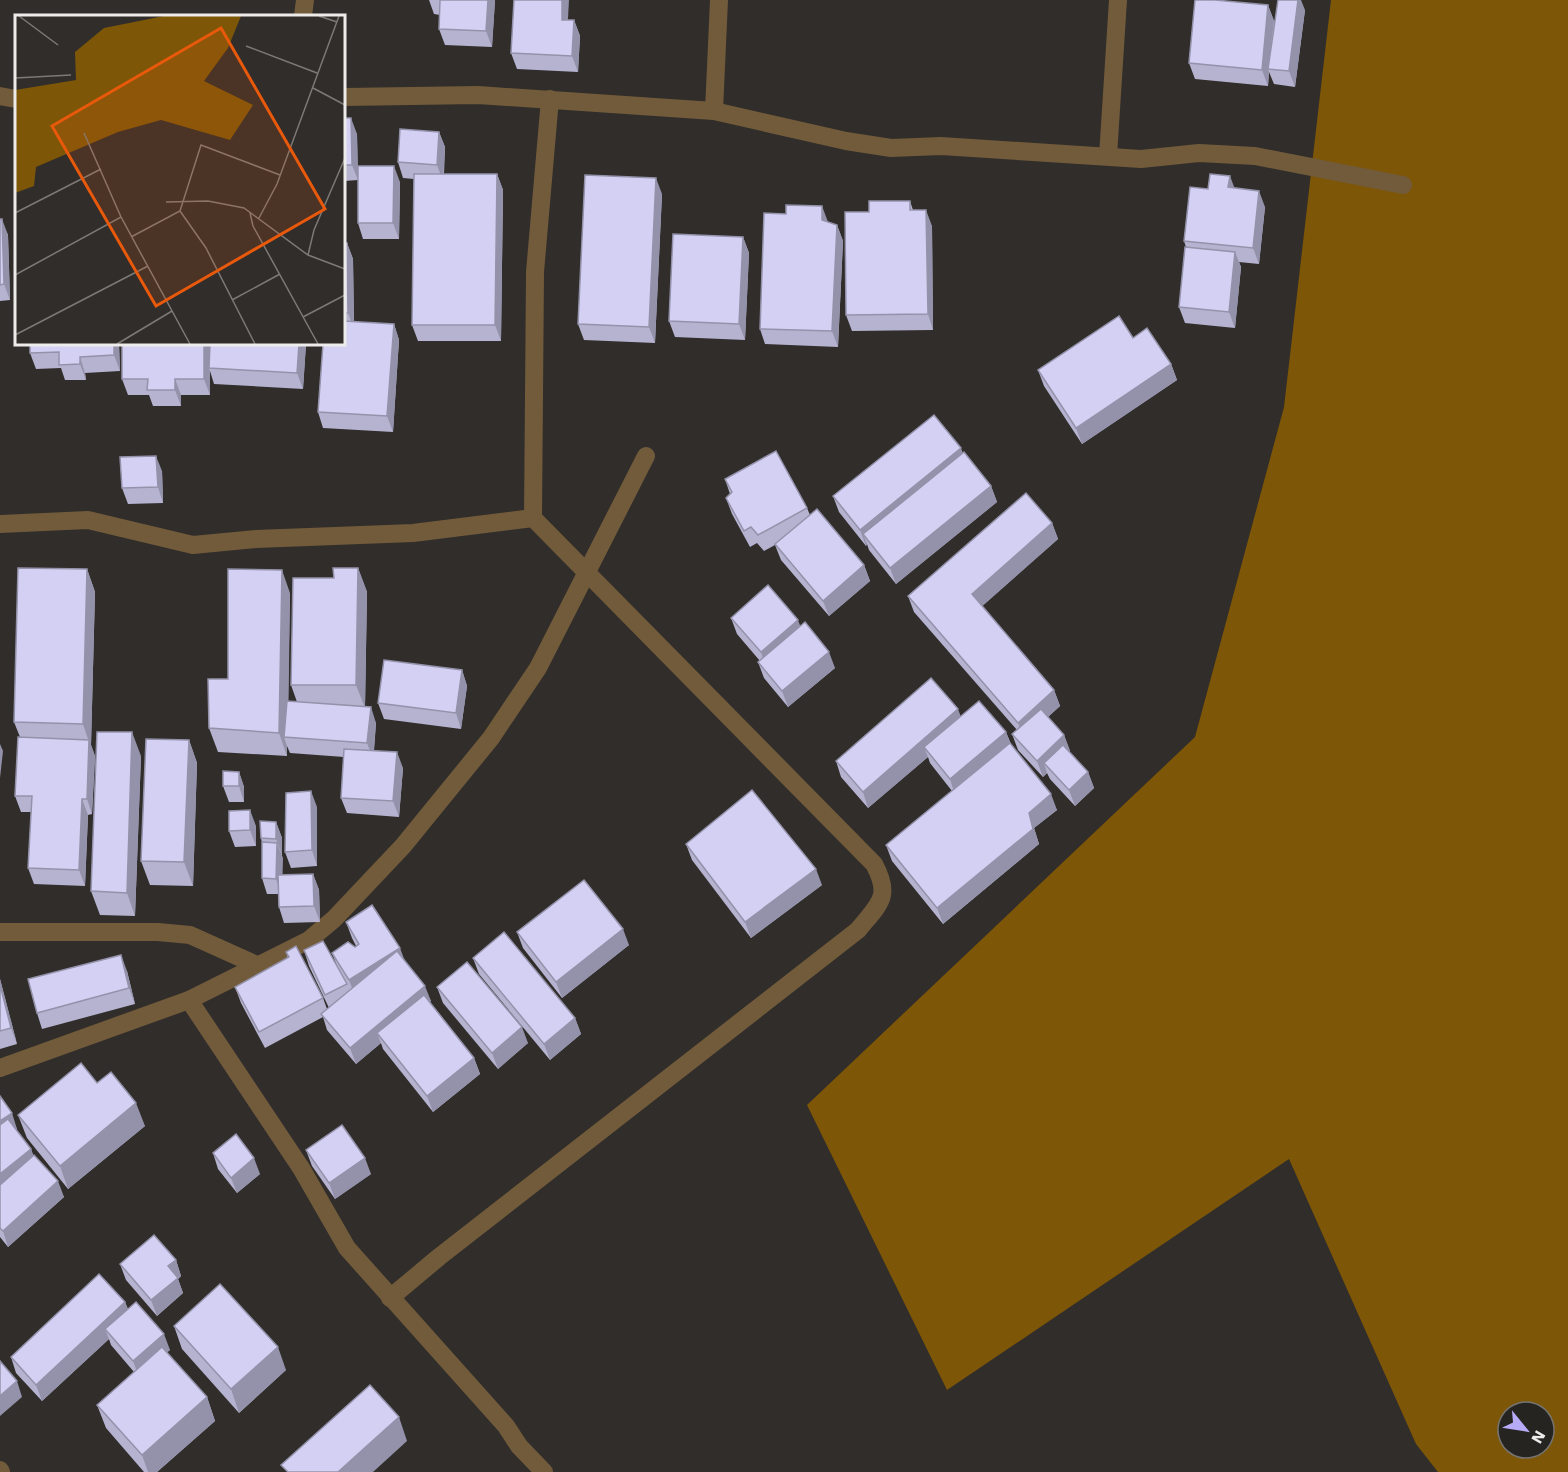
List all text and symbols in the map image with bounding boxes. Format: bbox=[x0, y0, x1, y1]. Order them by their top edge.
inset map bbox=[15, 15, 345, 345]
north arrow bbox=[1496, 1400, 1556, 1460]
text: N bbox=[1527, 1427, 1550, 1447]

